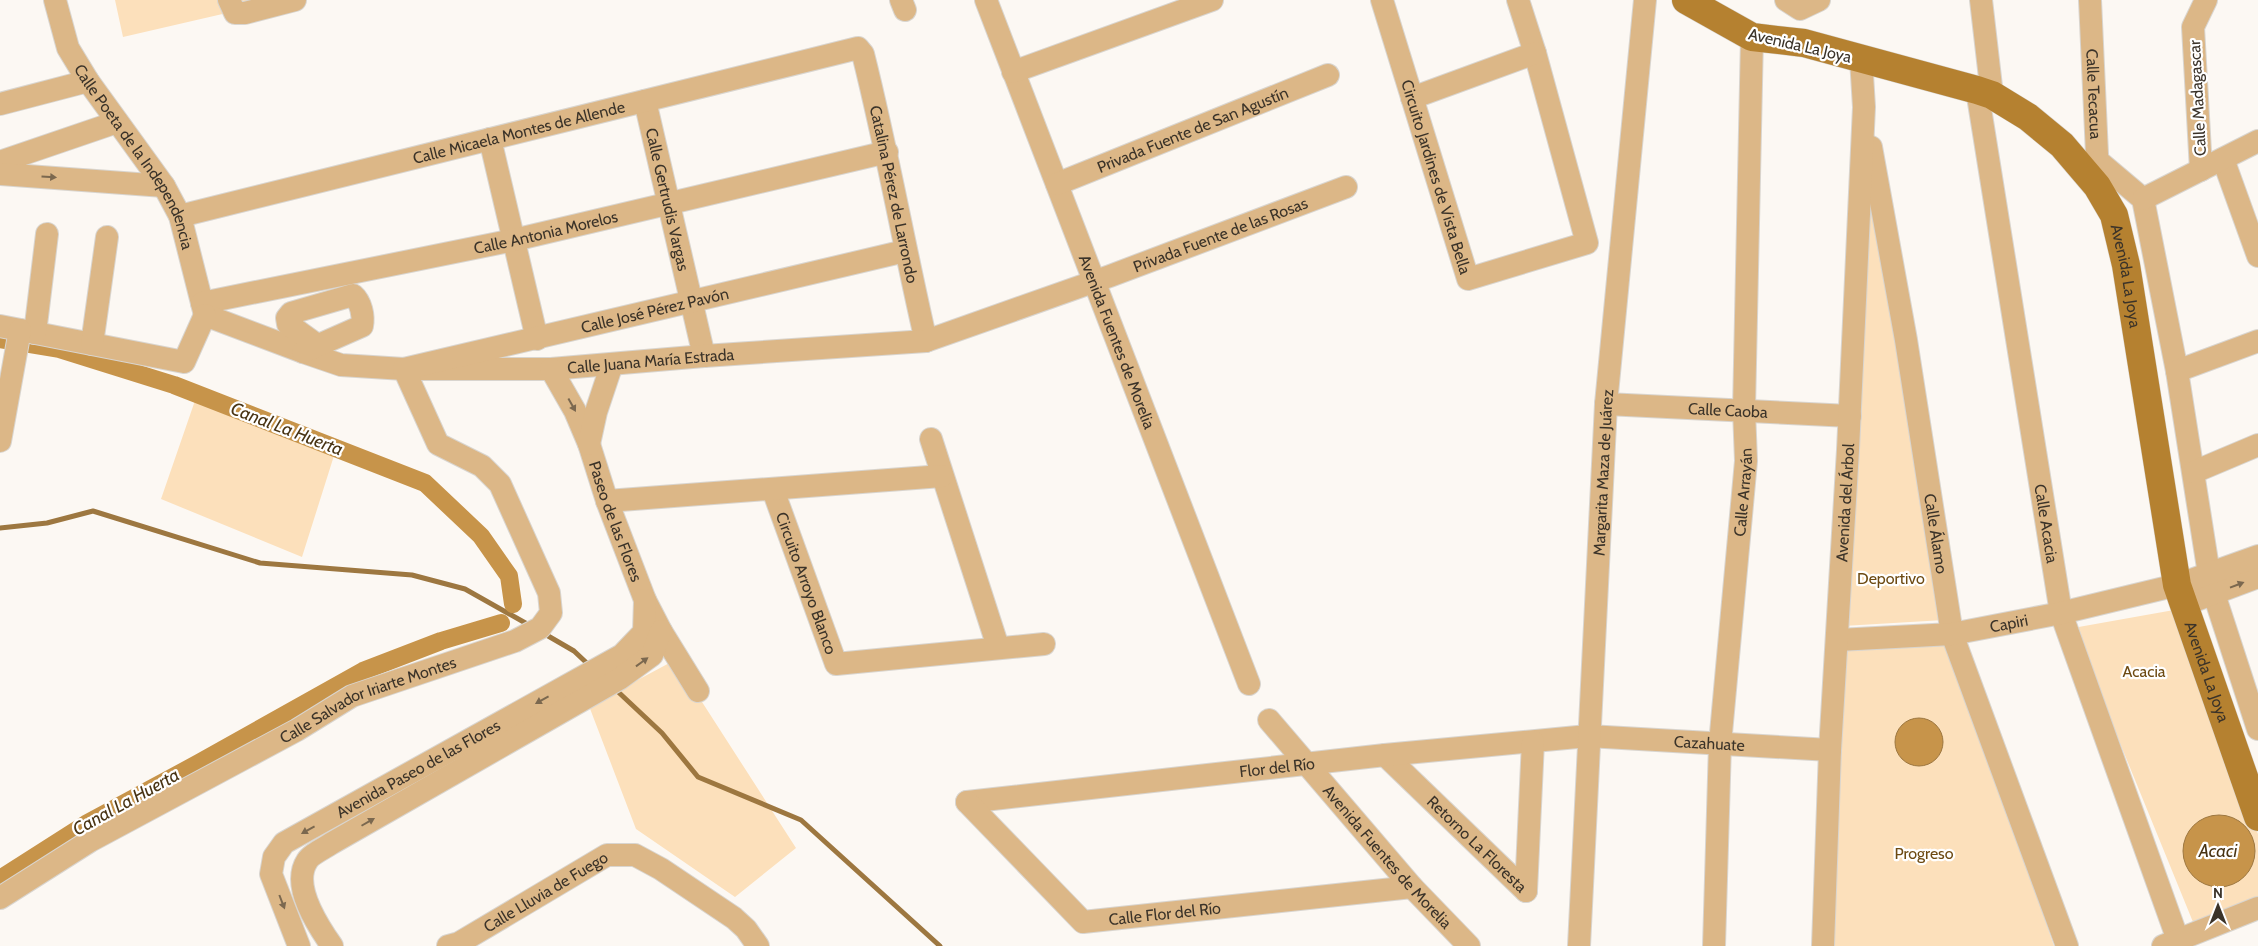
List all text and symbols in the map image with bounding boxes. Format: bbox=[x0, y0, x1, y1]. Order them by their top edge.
street label: Avenida La Joya bbox=[1747, 24, 1854, 67]
street label: Calle Madagascar bbox=[2185, 39, 2210, 157]
street label: Calle Tecacua bbox=[2082, 48, 2105, 140]
street label: Calle Poeta de la Independencia bbox=[70, 61, 197, 252]
street label: Circuito Jardines de Vista Bella bbox=[1397, 77, 1475, 277]
street label: Privada Fuente de San Agustín bbox=[1094, 83, 1291, 177]
street label: Calle Micaela Montes de Allende bbox=[411, 97, 627, 168]
street label: Catalina Pérez de Larrondo bbox=[866, 104, 922, 285]
street label: Calle Gertrudis Vargas bbox=[642, 126, 693, 273]
one-way arrow bbox=[41, 174, 57, 182]
street label: Privada Fuente de las Rosas bbox=[1130, 193, 1311, 276]
street label: Calle Antonia Morelos bbox=[472, 207, 620, 258]
street label: Avenida La Joya bbox=[2106, 222, 2145, 329]
street label: Avenida Fuentes de Morelia bbox=[1075, 252, 1159, 432]
street label: Calle José Pérez Pavón bbox=[579, 284, 731, 337]
street label: Calle Juana María Estrada bbox=[566, 345, 735, 378]
street label: Margarita Maza de Juárez bbox=[1589, 388, 1617, 557]
water label: Canal La Huerta bbox=[228, 398, 346, 460]
one-way arrow bbox=[568, 398, 576, 413]
street label: Calle Caoba bbox=[1688, 399, 1768, 422]
street label: Avenida del Árbol bbox=[1832, 443, 1858, 562]
street label: Calle Arrayán bbox=[1730, 447, 1756, 537]
street label: Paseo de las Flores bbox=[585, 459, 646, 585]
street label: Calle Acacia bbox=[2030, 483, 2062, 565]
street label: Calle Álamo bbox=[1920, 492, 1951, 575]
street label: Circuito Arroyo Blanco bbox=[772, 509, 841, 657]
park label: Deportivo bbox=[1857, 569, 1925, 588]
one-way arrow bbox=[2230, 581, 2245, 589]
street label: Capiri bbox=[1988, 611, 2030, 637]
street label: Avenida La Joya bbox=[2180, 619, 2233, 725]
street label: Calle Salvador Iriarte Montes bbox=[276, 652, 459, 748]
one-way arrow bbox=[635, 657, 649, 667]
park label: Acacia bbox=[2123, 662, 2166, 681]
one-way arrow bbox=[535, 696, 550, 704]
street label: Avenida Paseo de las Flores bbox=[333, 716, 504, 822]
street label: Cazahuate bbox=[1673, 732, 1745, 755]
street label: Flor del Río bbox=[1238, 754, 1316, 781]
water label: Canal La Huerta bbox=[69, 764, 183, 840]
street label: Avenida Fuentes de Morelia bbox=[1319, 781, 1456, 933]
street label: Retorno La Floresta bbox=[1423, 792, 1531, 897]
one-way arrow bbox=[362, 818, 375, 827]
one-way arrow bbox=[301, 826, 316, 834]
water label: Acaci bbox=[2198, 840, 2238, 862]
park label: Progreso bbox=[1894, 844, 1954, 863]
street label: Calle Lluvia de Fuego bbox=[480, 848, 612, 936]
north arrow bbox=[2193, 881, 2243, 931]
text: N bbox=[2213, 884, 2223, 902]
one-way arrow bbox=[278, 895, 286, 910]
street label: Calle Flor del Río bbox=[1108, 898, 1222, 929]

